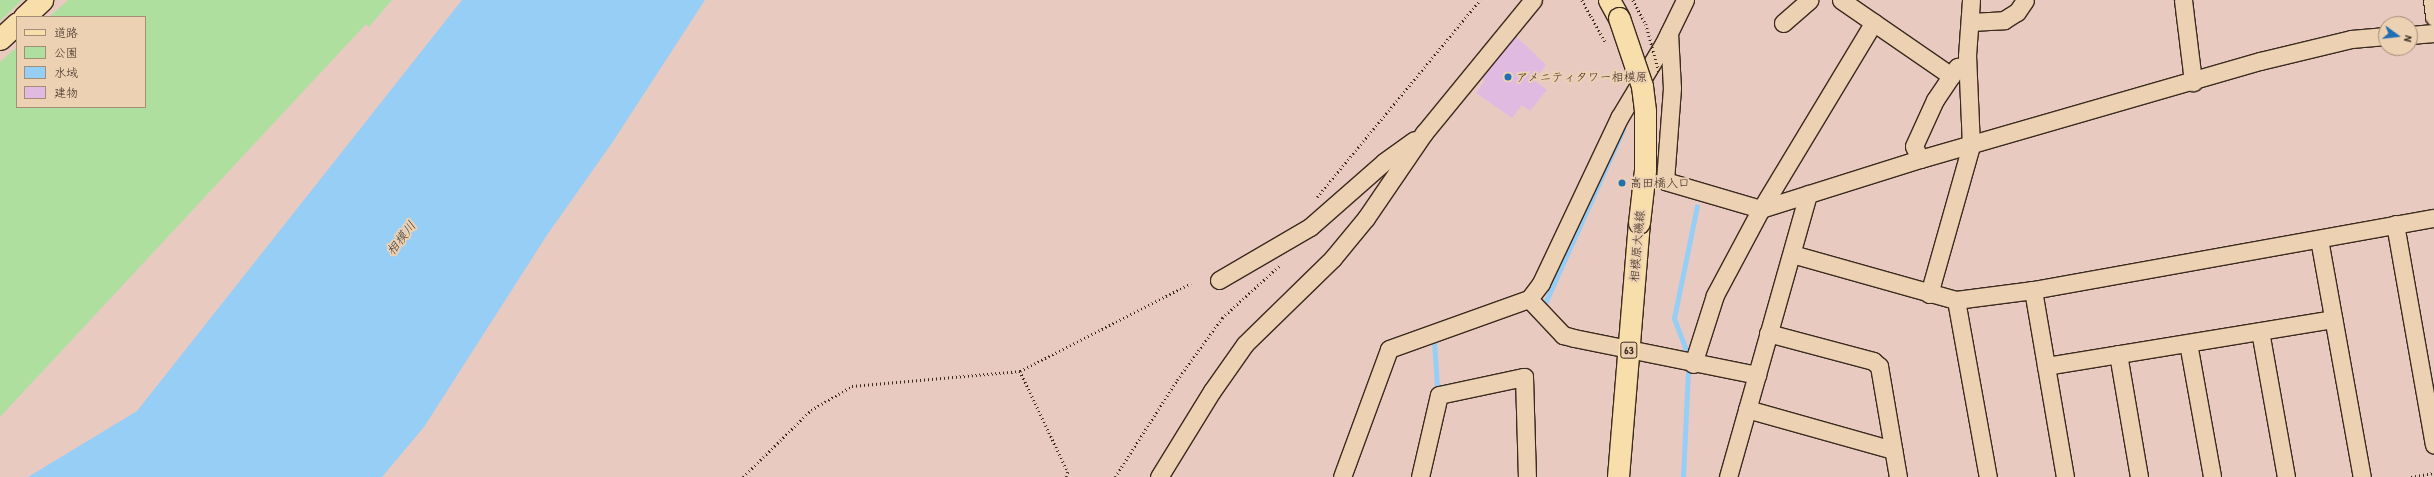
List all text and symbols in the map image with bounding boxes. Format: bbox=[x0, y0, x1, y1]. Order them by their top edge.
legend bbox=[16, 16, 146, 108]
north arrow bbox=[2378, 16, 2418, 56]
text: 道路 bbox=[54, 24, 78, 41]
text: N bbox=[2401, 34, 2416, 43]
text: 公園 bbox=[54, 44, 78, 61]
text: 水域 bbox=[54, 64, 78, 81]
place label: アメニティタワー相模原 bbox=[1516, 70, 1648, 84]
marker: アメニティタワー相模原 bbox=[1503, 72, 1513, 82]
text: 建物 bbox=[54, 84, 78, 101]
place label: 高田橋入口 bbox=[1630, 176, 1690, 190]
marker: 高田橋入口 bbox=[1617, 178, 1627, 188]
street label: 相模原大磯線 bbox=[1627, 210, 1647, 282]
water label: 相模川 bbox=[383, 218, 419, 258]
road number: 63 bbox=[1620, 341, 1638, 359]

